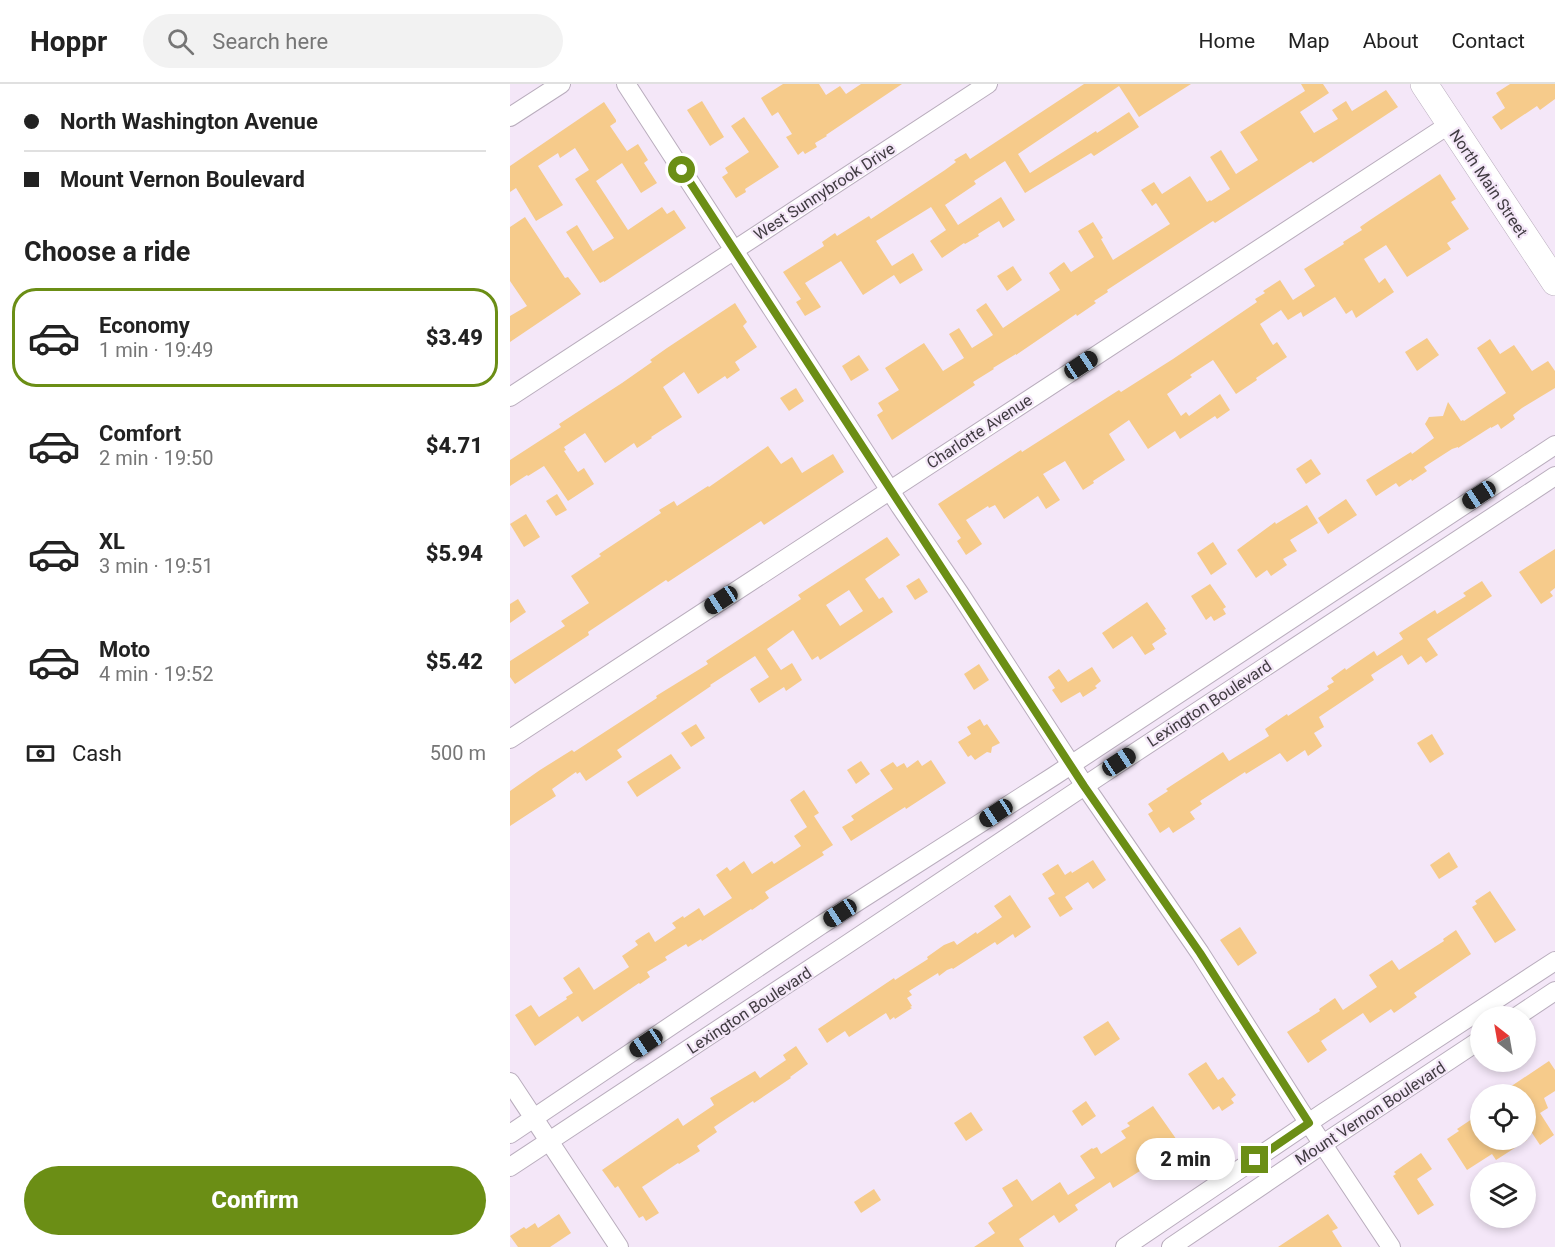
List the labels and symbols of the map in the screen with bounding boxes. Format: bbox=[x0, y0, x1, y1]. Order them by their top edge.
street label: North Main Street bbox=[1445, 126, 1532, 241]
street label: West Sunnybrook Drive bbox=[750, 139, 898, 244]
route start bbox=[668, 156, 695, 183]
car bbox=[1061, 348, 1101, 382]
street label: Charlotte Avenue bbox=[923, 390, 1035, 473]
car bbox=[1459, 478, 1499, 512]
car bbox=[701, 583, 741, 617]
street label: Lexington Boulevard bbox=[1143, 656, 1275, 751]
car bbox=[1099, 745, 1139, 779]
car bbox=[976, 796, 1016, 830]
car bbox=[820, 896, 860, 930]
street label: Lexington Boulevard bbox=[683, 963, 815, 1058]
north arrow bbox=[1470, 1006, 1536, 1072]
car bbox=[626, 1025, 666, 1061]
street label: Mount Vernon Boulevard bbox=[1292, 1058, 1449, 1169]
callout: 2 min bbox=[1135, 1139, 1234, 1181]
route end bbox=[1241, 1146, 1268, 1173]

